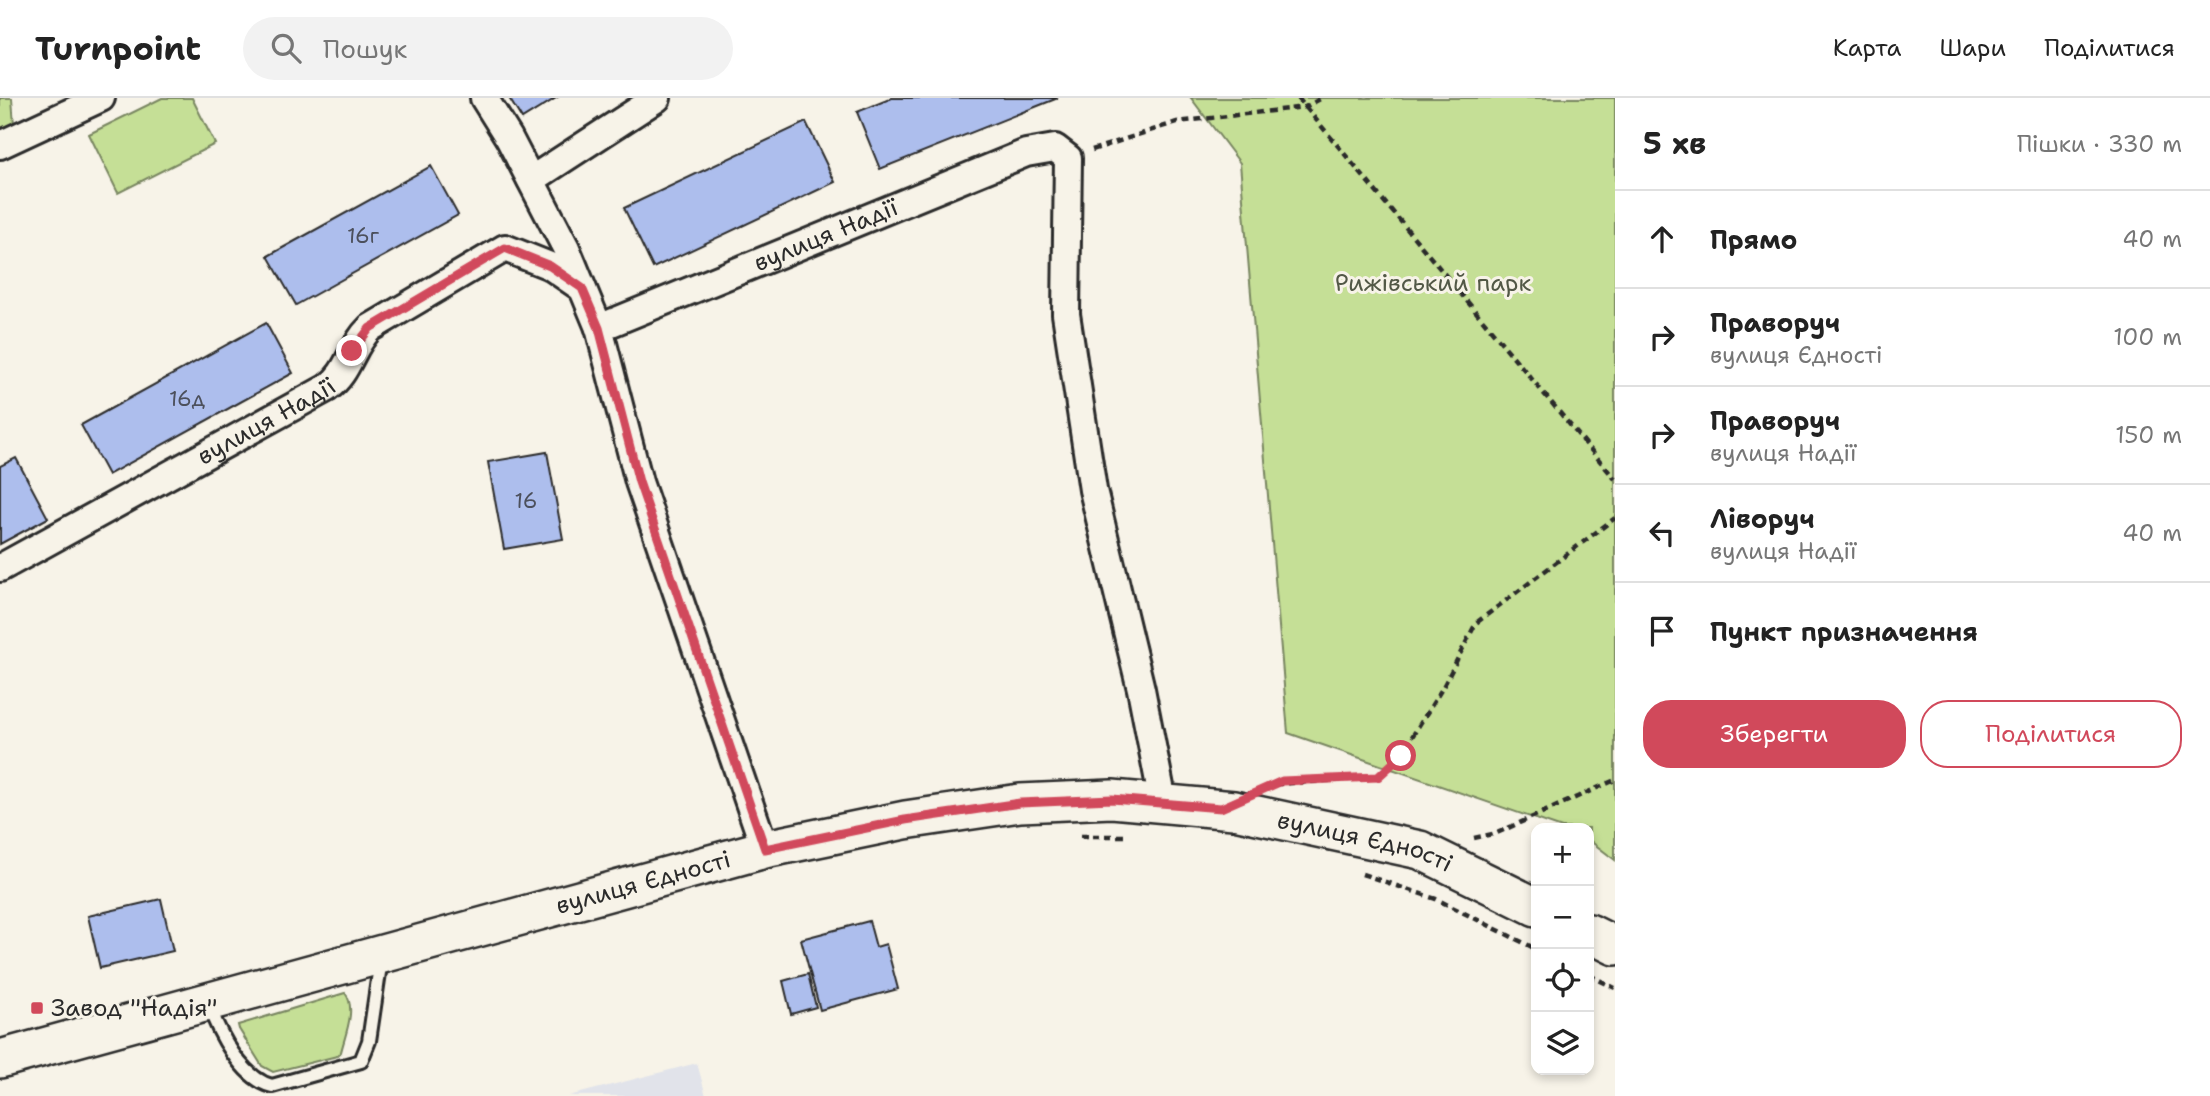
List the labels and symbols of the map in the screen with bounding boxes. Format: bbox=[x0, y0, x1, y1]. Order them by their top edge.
street label: вулиця Надії bbox=[749, 191, 904, 279]
house number: 16г bbox=[347, 222, 380, 250]
park label: Рижівський парк bbox=[1335, 267, 1532, 299]
route end bbox=[336, 335, 367, 366]
street label: вулиця Надії bbox=[192, 370, 344, 472]
house number: 16д bbox=[169, 385, 205, 413]
house number: 16 bbox=[515, 487, 537, 515]
route start bbox=[1385, 740, 1416, 771]
street label: вулиця Єдності bbox=[1274, 804, 1458, 880]
street label: вулиця Єдності bbox=[552, 843, 734, 922]
place label: Завод "Надія" bbox=[51, 992, 217, 1024]
marker: Завод "Надія" bbox=[29, 1000, 45, 1016]

